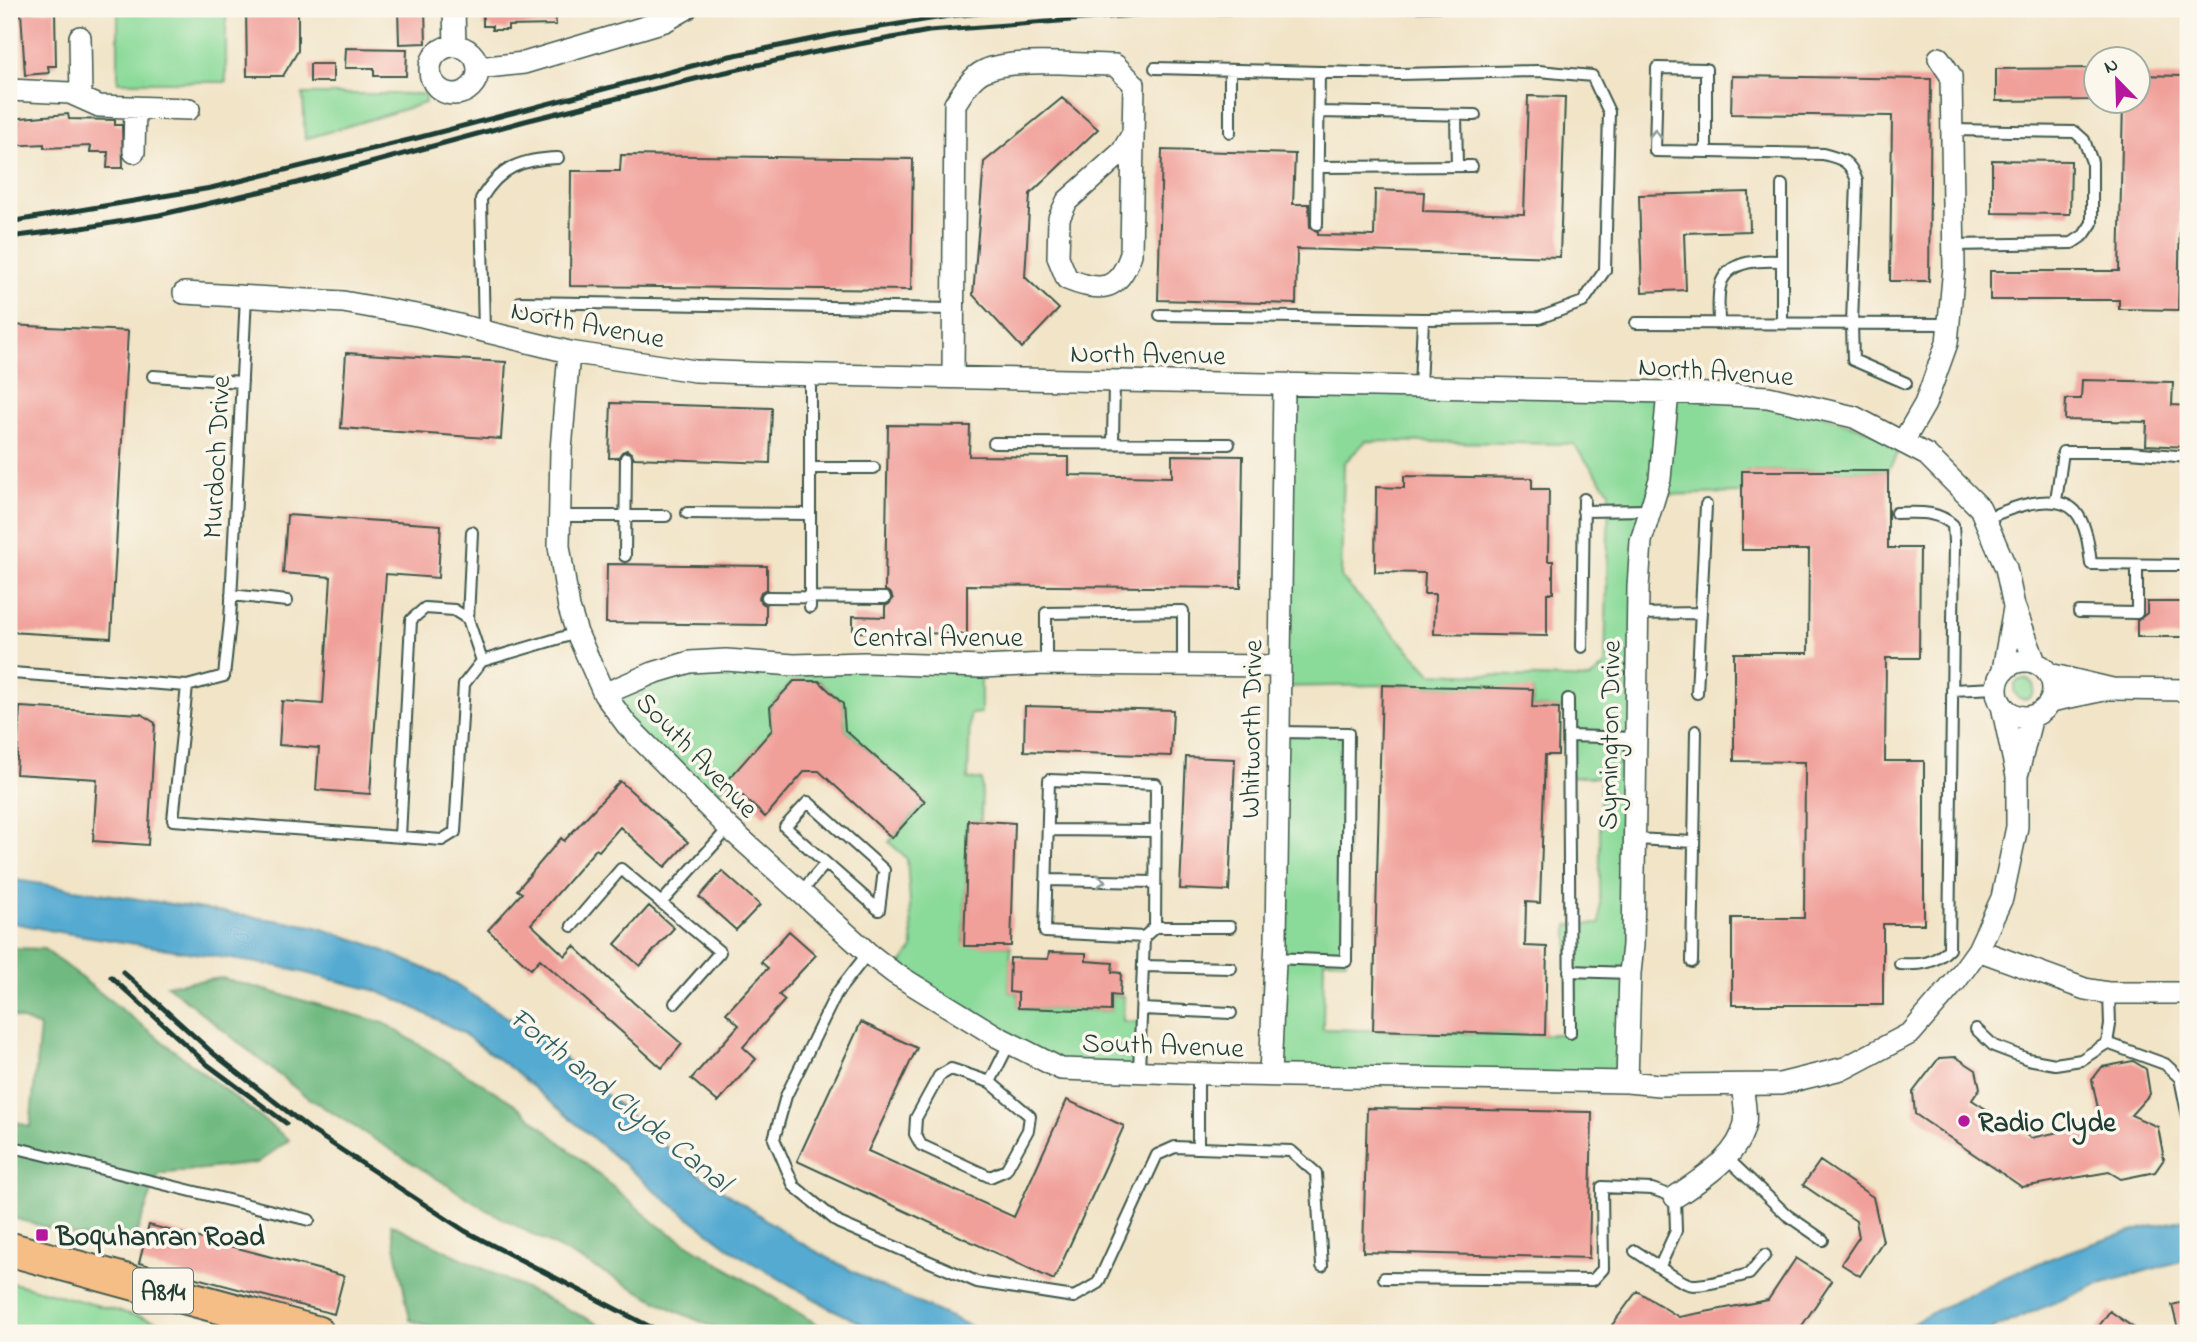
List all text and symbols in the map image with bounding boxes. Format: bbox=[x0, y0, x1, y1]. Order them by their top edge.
north arrow bbox=[2082, 46, 2152, 116]
text: N bbox=[2100, 52, 2123, 82]
one-way arrow bbox=[1648, 128, 1663, 139]
street label: North Avenue bbox=[507, 291, 668, 361]
street label: North Avenue bbox=[1070, 335, 1227, 378]
street label: North Avenue bbox=[1637, 348, 1795, 399]
street label: Murdoch Drive bbox=[194, 374, 243, 540]
street label: Central Avenue bbox=[853, 619, 1024, 660]
street label: Whitworth Drive bbox=[1231, 639, 1276, 819]
street label: Symington Drive bbox=[1589, 639, 1634, 830]
street label: South Avenue bbox=[625, 684, 767, 829]
one-way arrow bbox=[1096, 873, 1106, 889]
water label: Forth and Clyde Canal bbox=[499, 998, 743, 1207]
street label: South Avenue bbox=[1081, 1024, 1245, 1071]
place label: Radio Clyde bbox=[1978, 1104, 2117, 1145]
marker: Radio Clyde bbox=[1956, 1113, 1972, 1129]
place label: Boquhanran Road bbox=[54, 1218, 265, 1259]
marker: Boquhanran Road bbox=[34, 1227, 50, 1243]
road number: A814 bbox=[133, 1268, 193, 1314]

